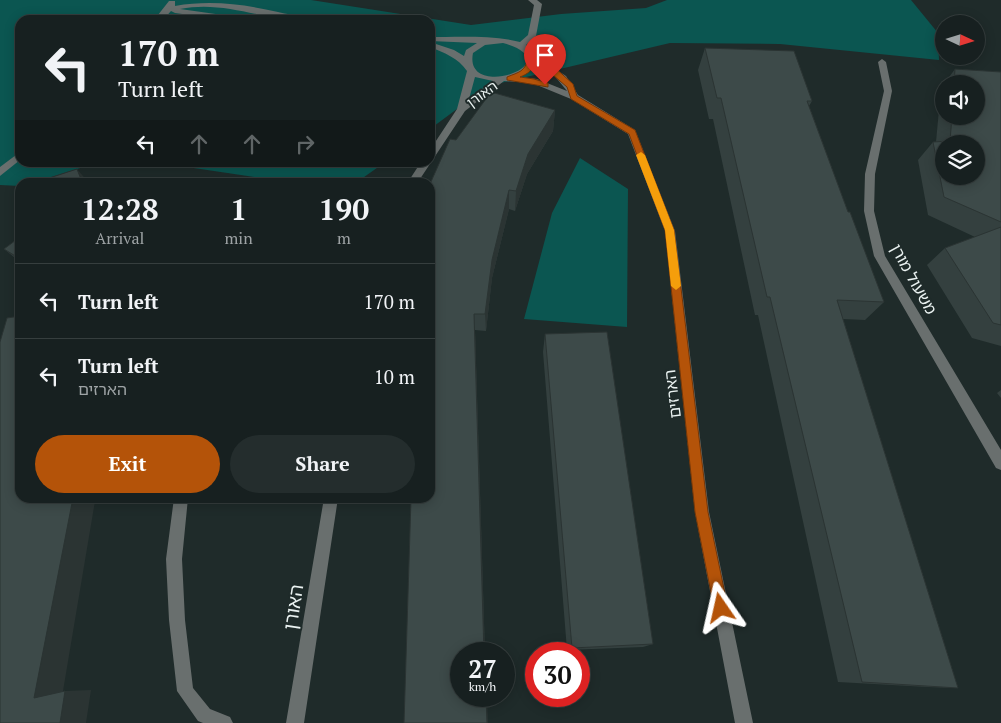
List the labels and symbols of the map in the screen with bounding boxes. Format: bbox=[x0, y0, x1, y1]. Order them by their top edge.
north arrow bbox=[935, 15, 985, 65]
pin bbox=[524, 34, 566, 85]
street label: האורן bbox=[463, 76, 501, 111]
street label: משעול מורן bbox=[886, 240, 942, 318]
street label: הארזים bbox=[658, 368, 686, 420]
position arrow bbox=[694, 581, 746, 633]
street label: האורן bbox=[277, 582, 308, 631]
speed limit sign: 30 bbox=[525, 642, 590, 707]

